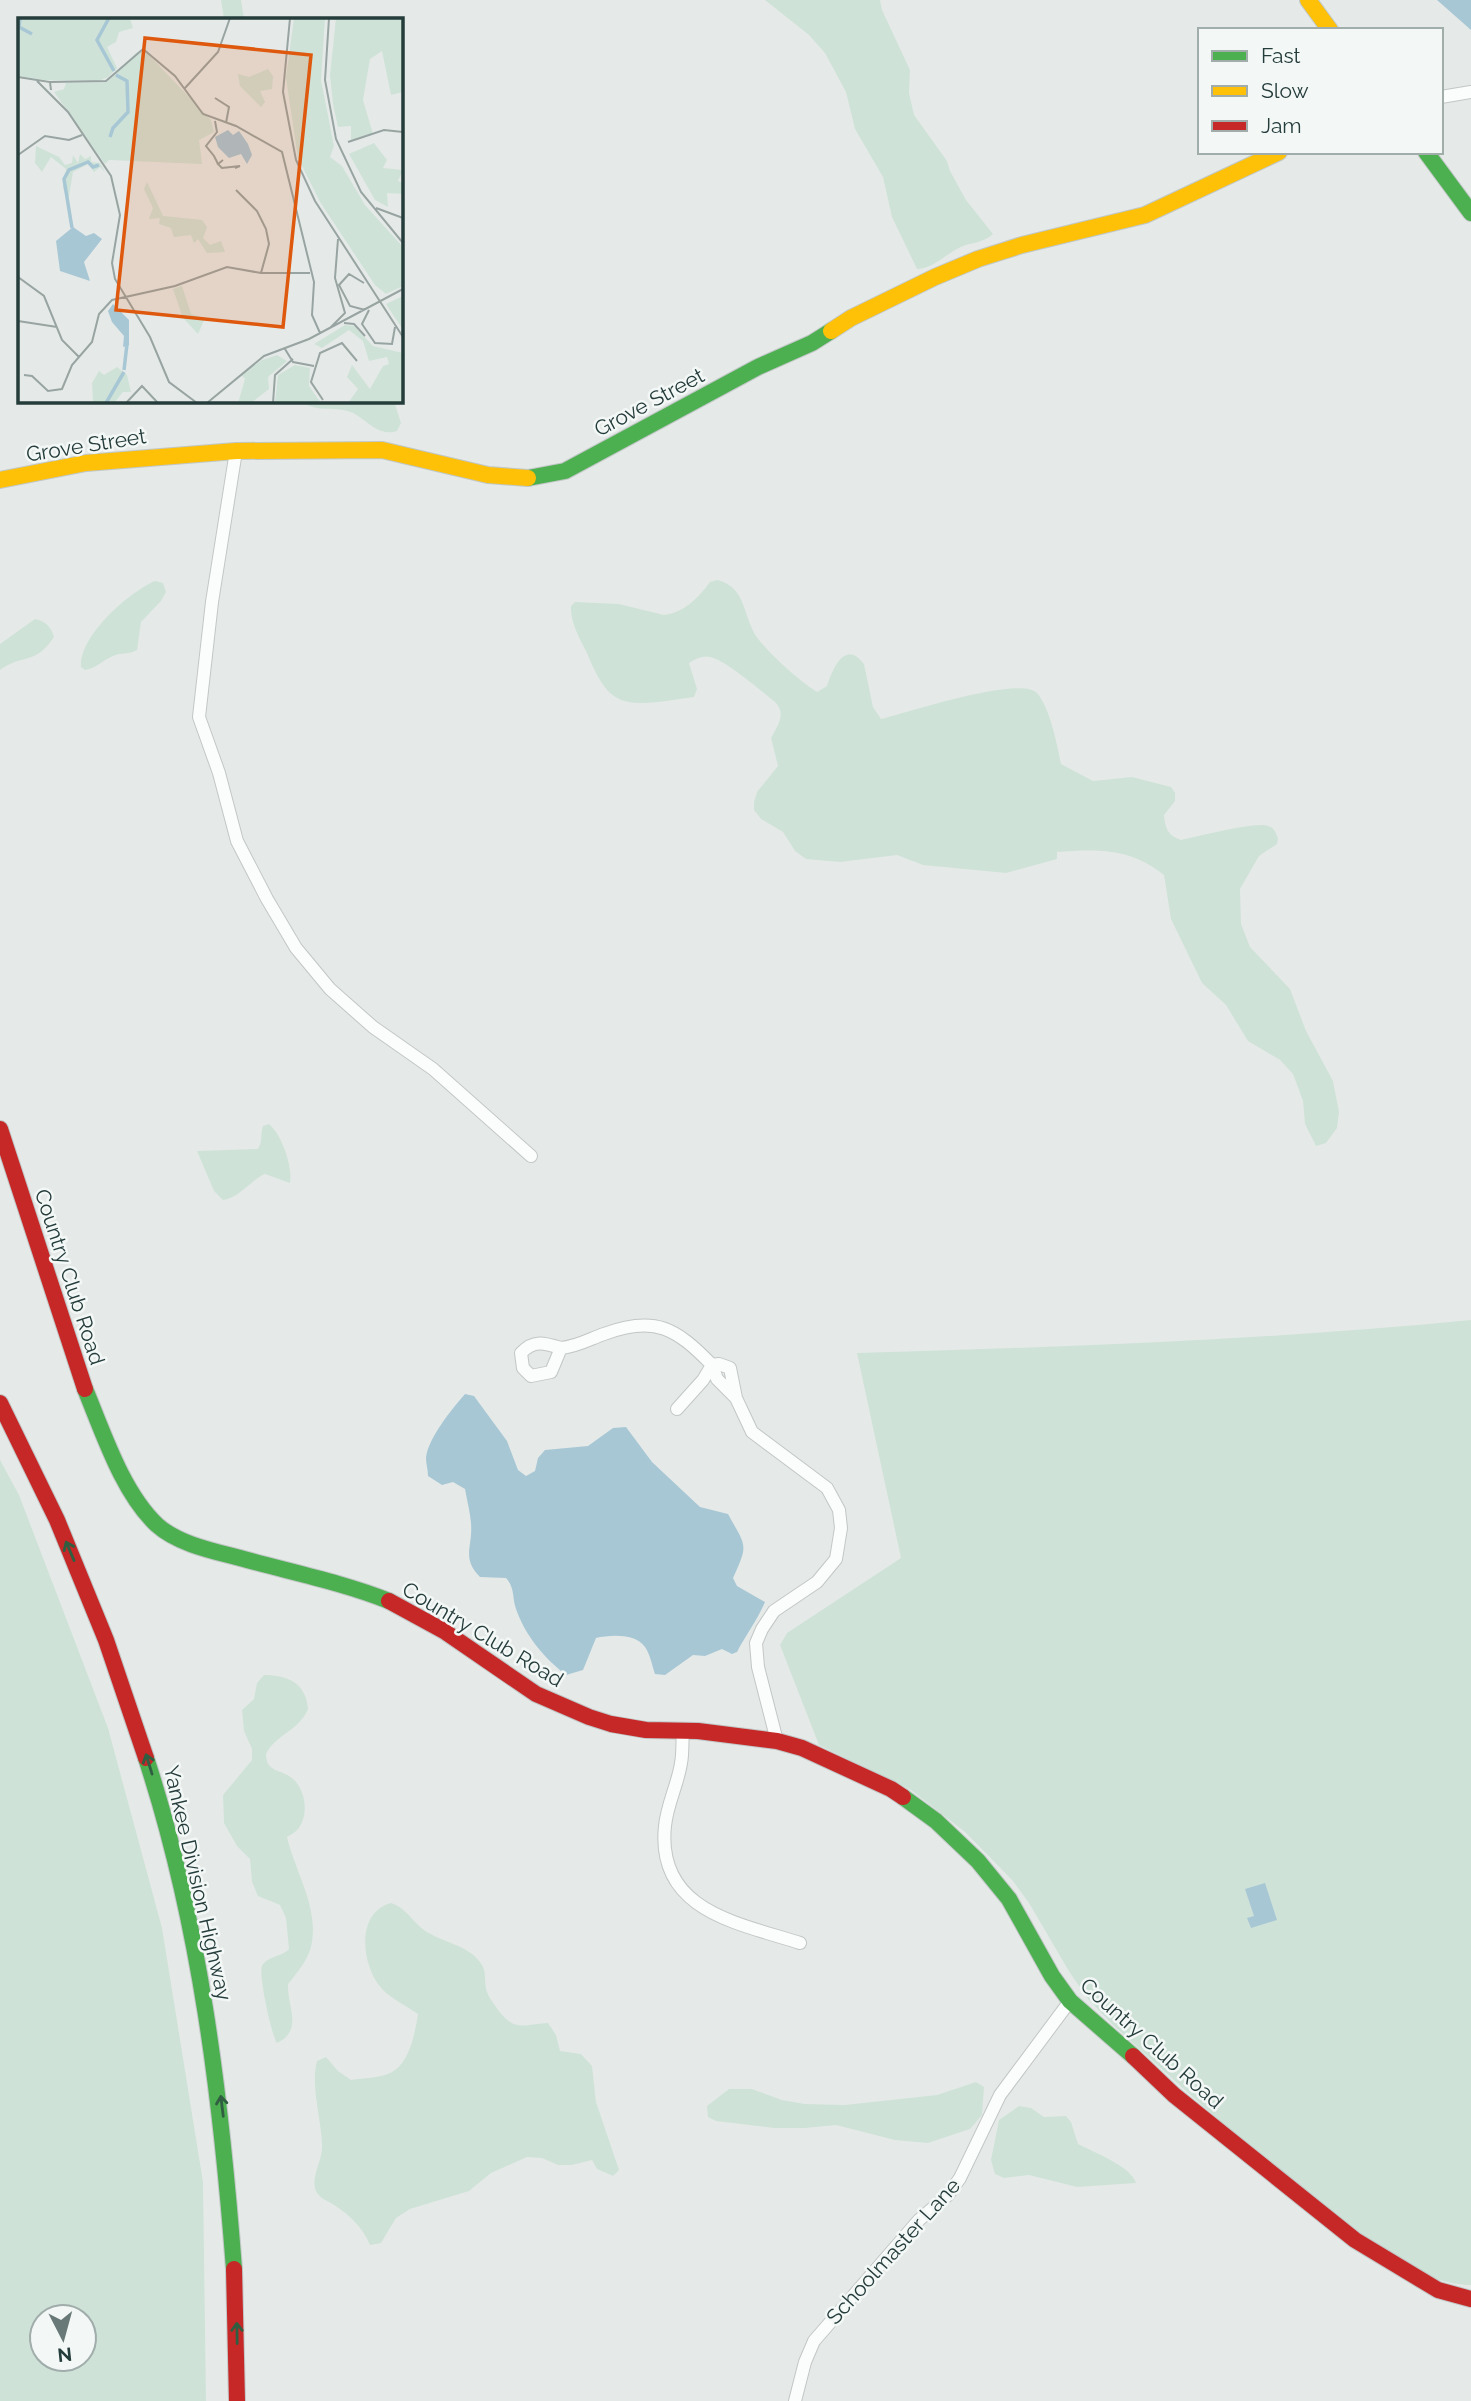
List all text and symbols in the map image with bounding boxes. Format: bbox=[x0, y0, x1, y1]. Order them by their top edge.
inset map bbox=[18, 18, 402, 402]
legend bbox=[1198, 28, 1443, 154]
text: Fast bbox=[1261, 43, 1301, 68]
text: Slow bbox=[1261, 78, 1309, 103]
text: Jam bbox=[1261, 113, 1302, 138]
street label: Grove Street bbox=[590, 363, 708, 441]
street label: Grove Street bbox=[24, 423, 148, 467]
street label: Country Club Road bbox=[30, 1186, 110, 1368]
one-way arrow bbox=[63, 1540, 76, 1562]
street label: Country Club Road bbox=[398, 1576, 568, 1692]
one-way arrow bbox=[141, 1753, 154, 1775]
street label: Yankee Division Highway bbox=[159, 1763, 237, 2003]
street label: Country Club Road bbox=[1075, 1972, 1229, 2114]
one-way arrow bbox=[215, 2095, 228, 2118]
street label: Schoolmaster Lane bbox=[821, 2173, 965, 2329]
north arrow bbox=[28, 2303, 98, 2373]
one-way arrow bbox=[230, 2322, 244, 2345]
text: N bbox=[56, 2343, 73, 2367]

